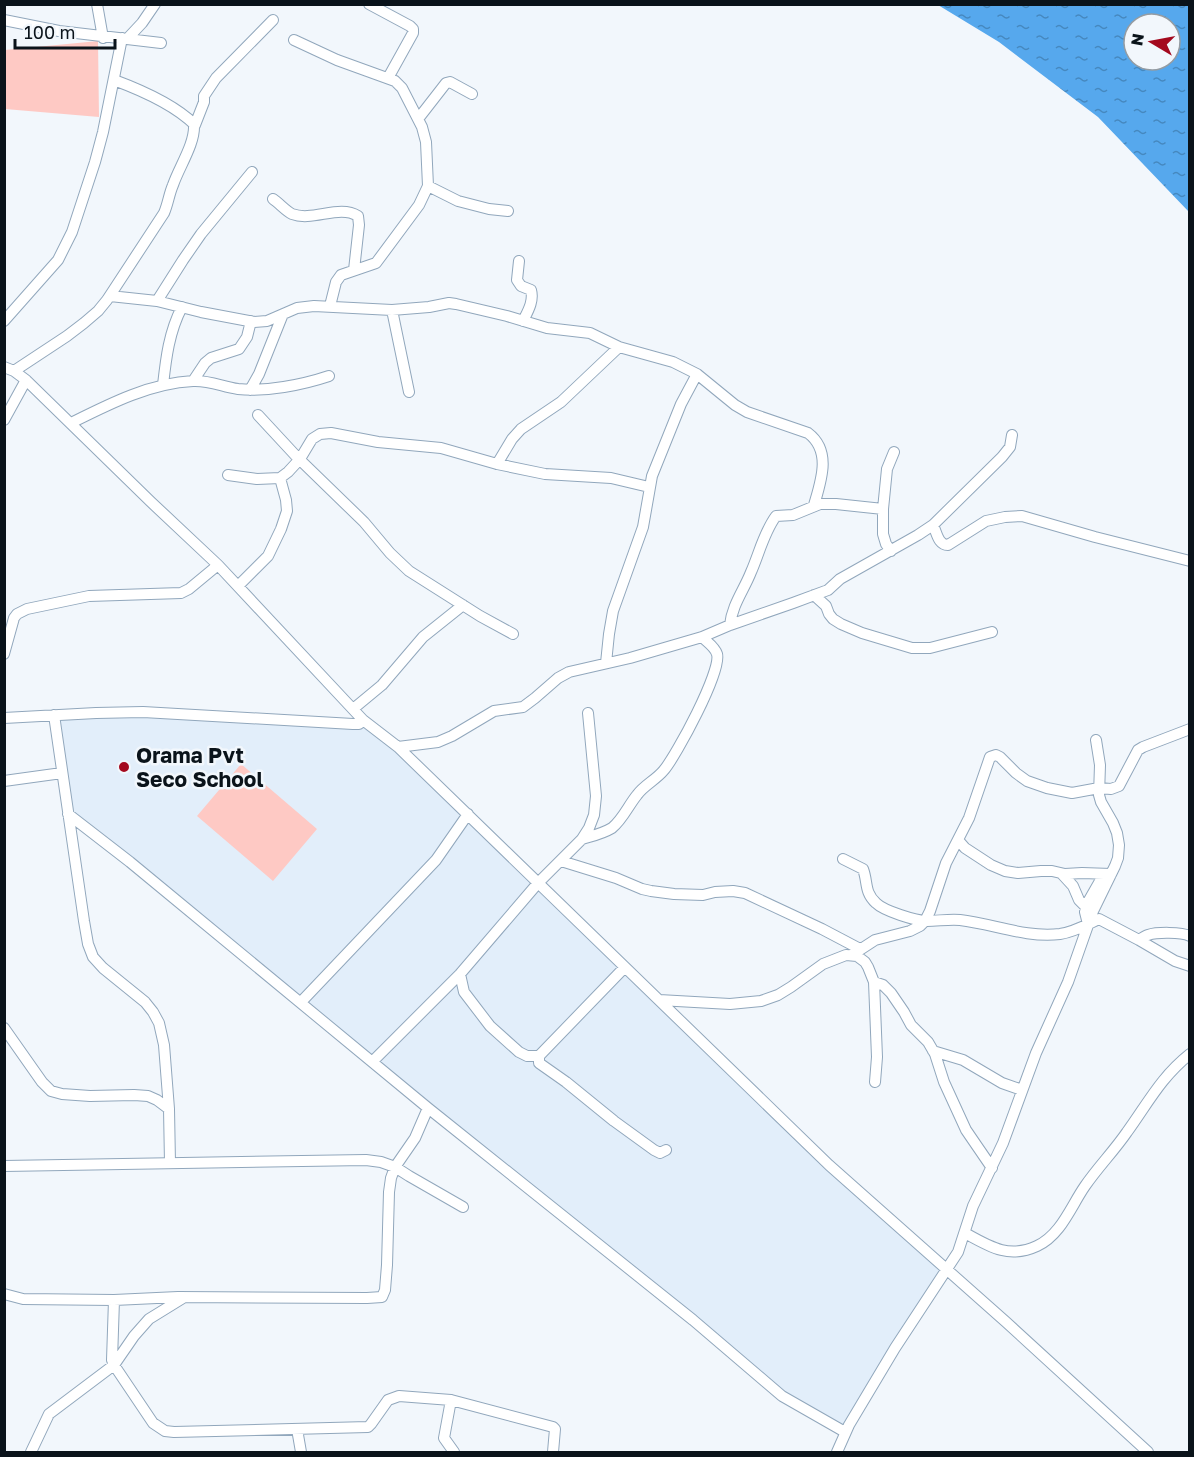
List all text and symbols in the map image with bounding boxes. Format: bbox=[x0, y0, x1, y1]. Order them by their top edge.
scale bar bbox=[15, 12, 116, 50]
north arrow bbox=[1122, 12, 1182, 72]
text: 100 m bbox=[24, 21, 75, 43]
text: N bbox=[1126, 32, 1148, 47]
place label: Orama Pvt Seco School bbox=[136, 742, 263, 792]
marker: Orama Pvt Seco School bbox=[117, 760, 131, 774]

